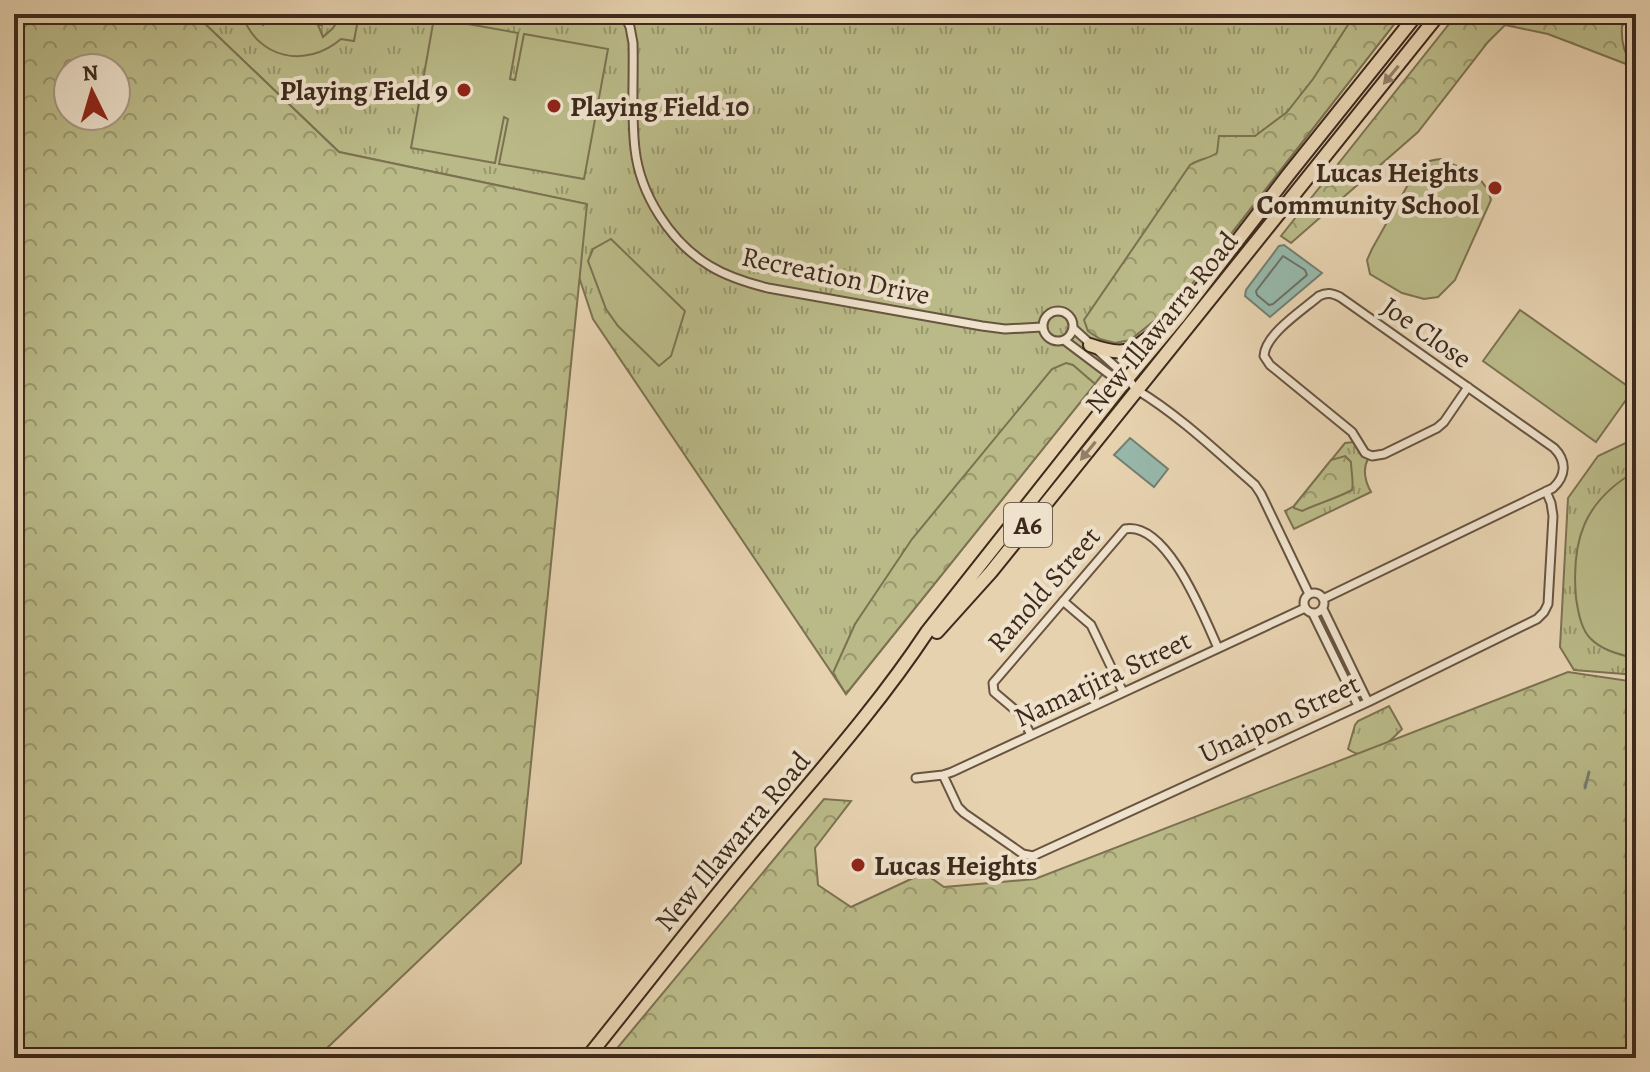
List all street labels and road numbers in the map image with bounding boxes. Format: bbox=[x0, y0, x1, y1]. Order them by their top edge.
street label: New Illawarra Road bbox=[1076, 223, 1248, 422]
street label: Recreation Drive bbox=[738, 237, 933, 314]
street label: Joe Close bbox=[1374, 288, 1479, 378]
road number: A6 bbox=[1004, 503, 1052, 547]
street label: Ranold Street bbox=[979, 519, 1109, 661]
street label: Namatjira Street bbox=[1008, 621, 1197, 736]
street label: Unaipon Street bbox=[1193, 665, 1366, 773]
street label: New Illawarra Road bbox=[646, 743, 820, 940]

